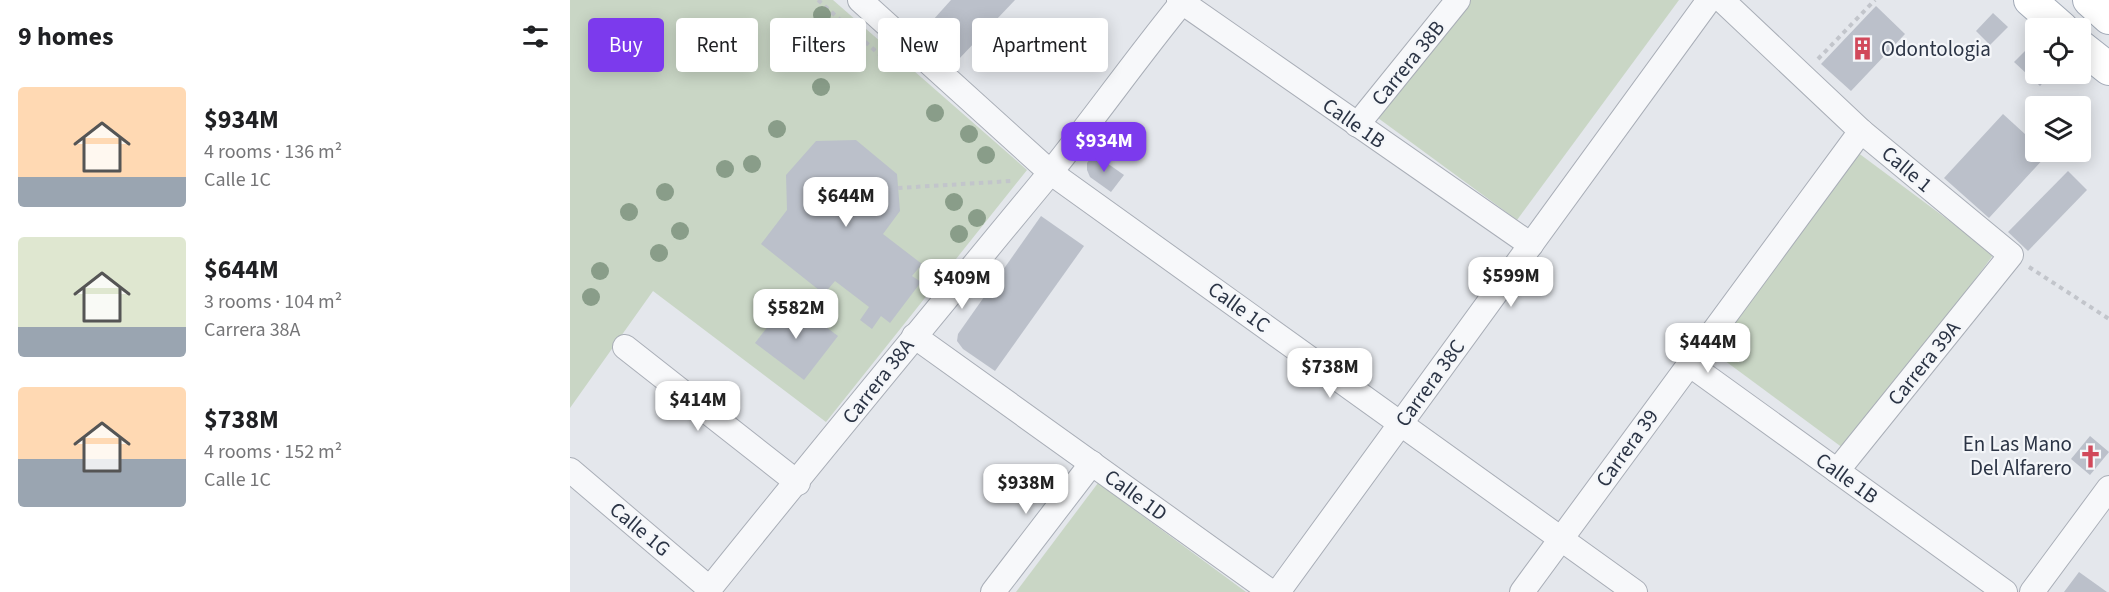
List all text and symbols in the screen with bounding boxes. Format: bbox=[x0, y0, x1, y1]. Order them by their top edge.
street label: Carrera 38B bbox=[1364, 14, 1452, 112]
text: 9 homes bbox=[18, 18, 113, 55]
chip: Buy bbox=[588, 18, 664, 72]
chip: Rent bbox=[676, 18, 758, 72]
chip: Filters bbox=[770, 18, 866, 72]
chip: New bbox=[878, 18, 960, 72]
chip: Apartment bbox=[972, 18, 1108, 72]
map controls bbox=[2025, 18, 2091, 162]
button: locate bbox=[2025, 18, 2091, 84]
icon: filters bbox=[519, 20, 552, 53]
place label: Odontologia bbox=[1881, 34, 1991, 64]
building icon: Odontologia bbox=[1850, 36, 1876, 62]
street label: Calle 1B bbox=[1316, 90, 1392, 156]
button: layers bbox=[2025, 96, 2091, 162]
text: $934M bbox=[204, 101, 279, 138]
icon: home bbox=[66, 111, 138, 183]
pin: $934M bbox=[1062, 122, 1146, 173]
text: $934M bbox=[1075, 127, 1133, 155]
text: 4 rooms · 136 m² bbox=[204, 138, 342, 166]
street label: Calle 1 bbox=[1875, 139, 1939, 199]
text: Calle 1C bbox=[204, 166, 271, 194]
pin: $644M bbox=[804, 177, 888, 228]
text: $644M bbox=[817, 182, 875, 210]
text: $644M bbox=[204, 251, 279, 288]
pin: $599M bbox=[1469, 257, 1553, 308]
pin: $409M bbox=[920, 259, 1004, 310]
icon: home bbox=[66, 261, 138, 333]
text: $599M bbox=[1482, 262, 1540, 290]
text: $409M bbox=[933, 264, 991, 292]
street label: Calle 1C bbox=[1202, 274, 1276, 340]
text: 3 rooms · 104 m² bbox=[204, 288, 342, 316]
pin: $582M bbox=[754, 289, 838, 340]
text: $582M bbox=[767, 294, 825, 322]
street label: Carrera 39A bbox=[1880, 314, 1968, 412]
text: Carrera 38A bbox=[204, 316, 300, 344]
pin: $444M bbox=[1666, 323, 1750, 374]
text: $444M bbox=[1679, 328, 1737, 356]
street label: Carrera 38A bbox=[835, 331, 921, 430]
street label: Carrera 38C bbox=[1388, 333, 1472, 433]
pin: $738M bbox=[1288, 348, 1372, 399]
text: $738M bbox=[1301, 353, 1359, 381]
pin: $414M bbox=[656, 381, 740, 432]
text: $414M bbox=[669, 386, 727, 414]
text: $738M bbox=[204, 401, 279, 438]
street label: Carrera 39 bbox=[1588, 403, 1666, 493]
icon: home bbox=[66, 411, 138, 483]
place label: En Las Mano Del Alfarero bbox=[1963, 429, 2072, 483]
text: 4 rooms · 152 m² bbox=[204, 438, 342, 466]
church icon: En Las Mano Del Alfarero bbox=[2077, 443, 2103, 469]
street label: Calle 1B bbox=[1810, 445, 1884, 511]
street label: Calle 1D bbox=[1098, 462, 1174, 528]
pin: $938M bbox=[984, 464, 1068, 515]
text: Calle 1C bbox=[204, 466, 271, 494]
text: $938M bbox=[997, 469, 1055, 497]
street label: Calle 1G bbox=[603, 495, 677, 563]

